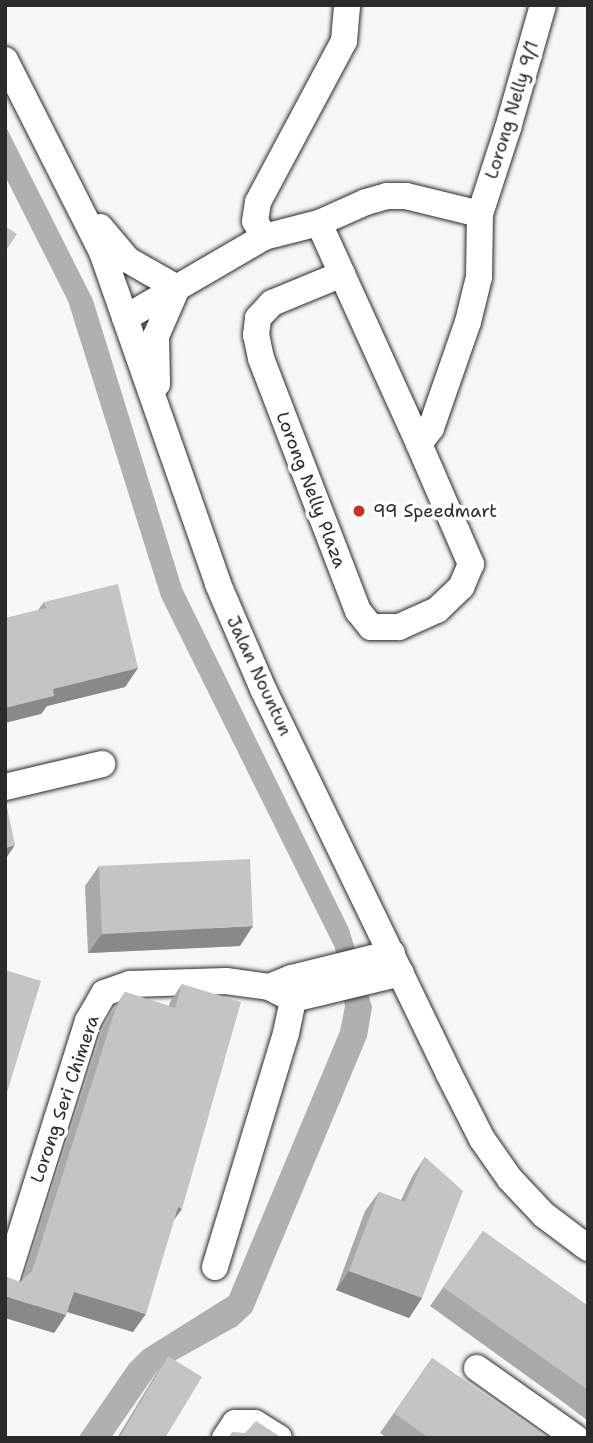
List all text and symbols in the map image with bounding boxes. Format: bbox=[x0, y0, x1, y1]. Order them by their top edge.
street label: Lorong Nelly 9/1 bbox=[481, 38, 543, 182]
street label: Lorong Nelly Plaza bbox=[271, 409, 351, 571]
place label: 99 Speedmart bbox=[373, 500, 497, 522]
marker: 99 Speedmart bbox=[351, 503, 367, 519]
street label: Jalan Nountun bbox=[222, 613, 296, 739]
street label: Lorong Seri Chimera bbox=[26, 1012, 104, 1186]

